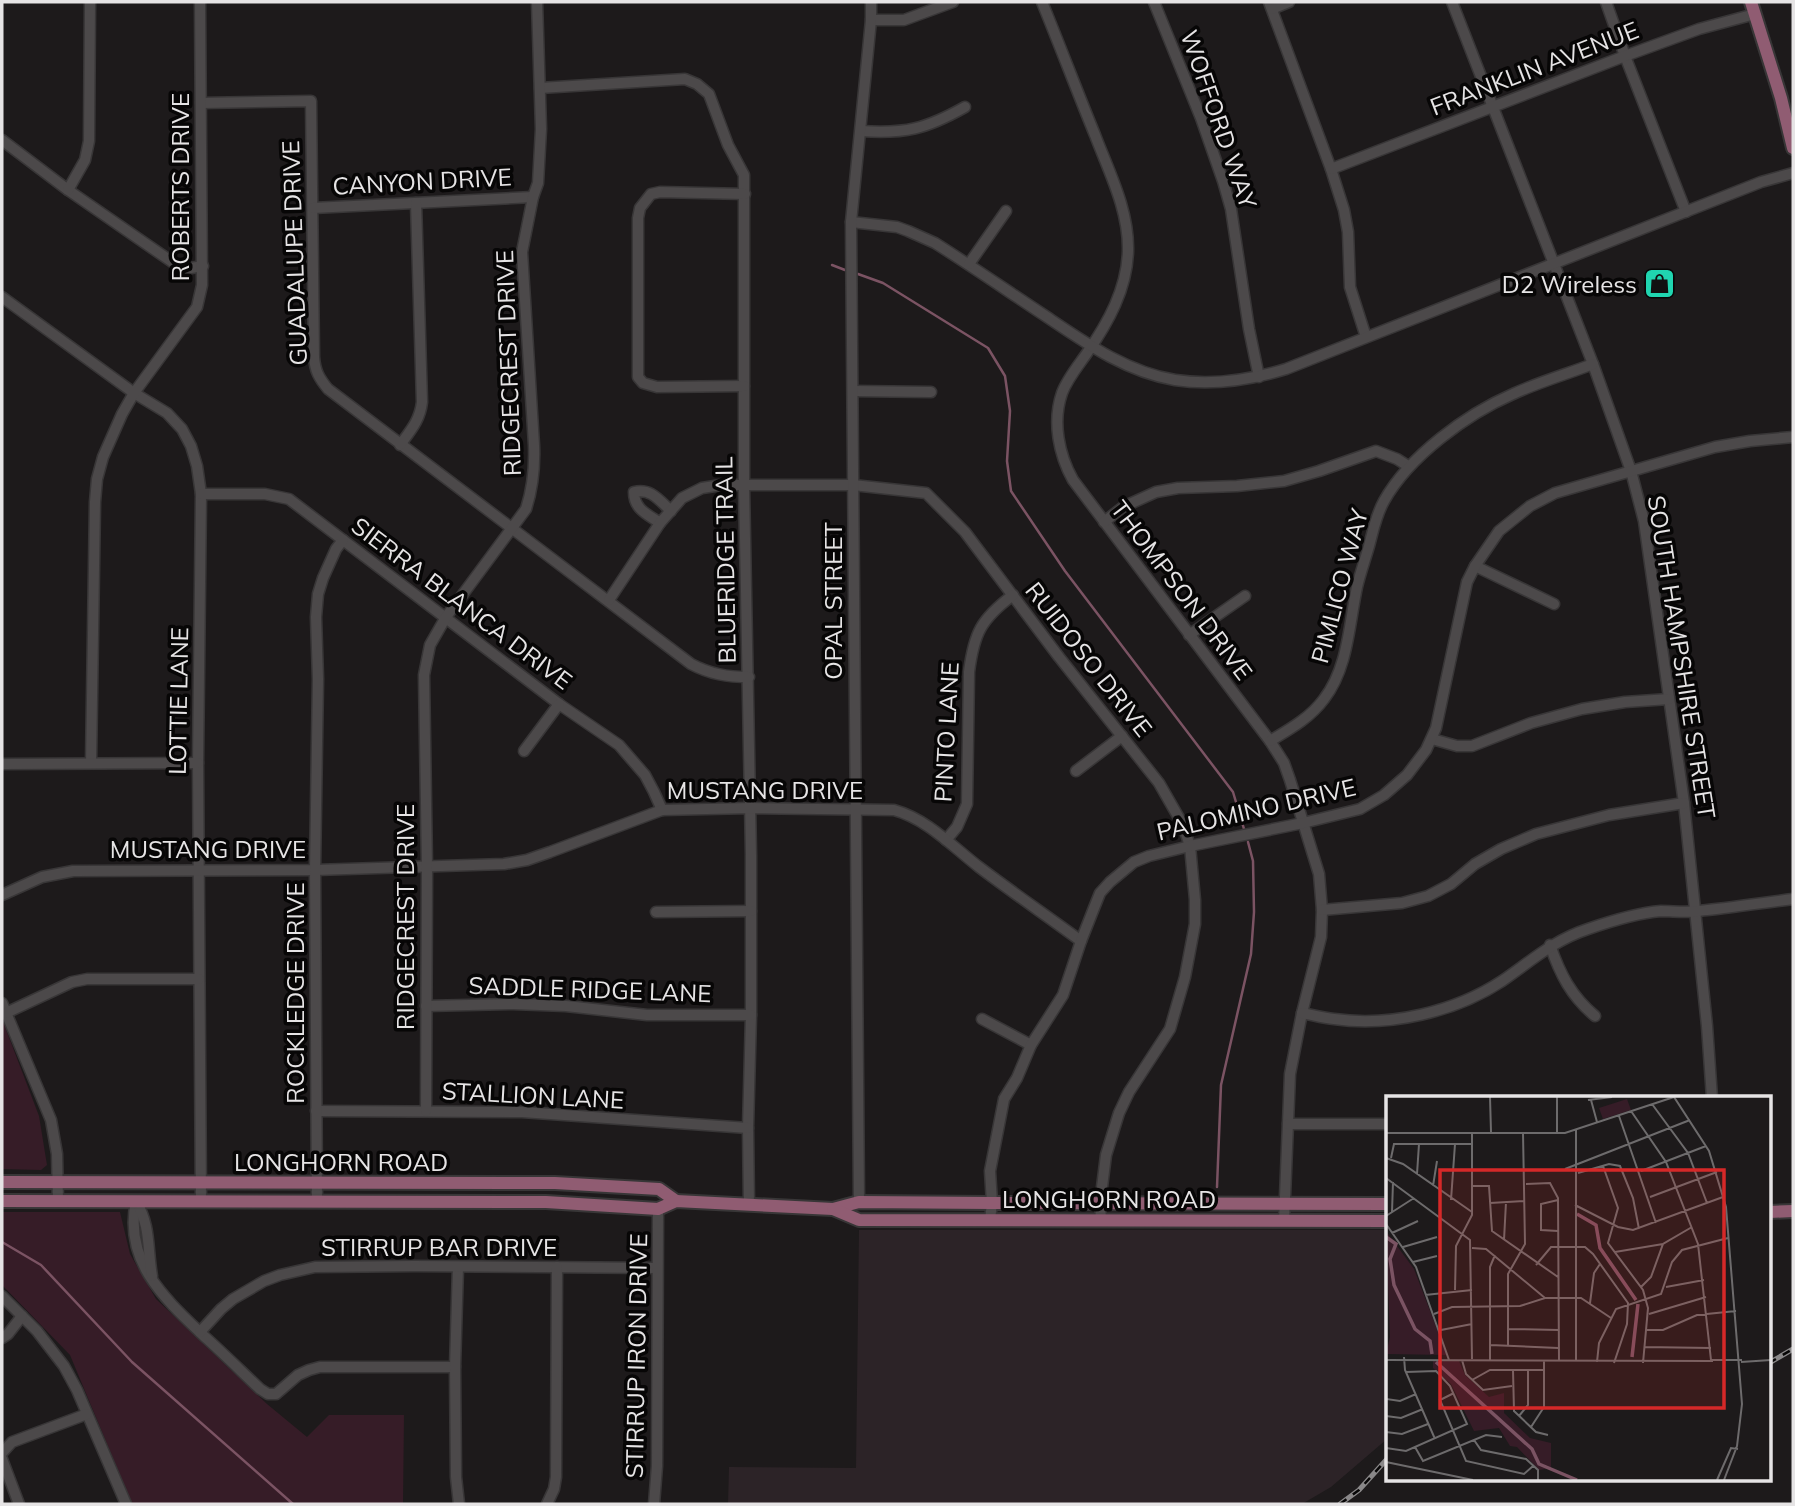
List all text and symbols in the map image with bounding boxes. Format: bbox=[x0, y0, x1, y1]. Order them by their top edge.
street label: FRANKLIN AVENUE bbox=[1426, 14, 1642, 122]
street label: WOFFORD WAY bbox=[1174, 26, 1264, 213]
street label: ROBERTS DRIVE bbox=[165, 93, 195, 281]
street label: GUADALUPE DRIVE bbox=[275, 140, 313, 366]
street label: CANYON DRIVE bbox=[332, 161, 512, 201]
street label: RIDGECREST DRIVE bbox=[489, 249, 527, 477]
shop icon: D2 Wireless bbox=[1643, 267, 1677, 301]
place label: D2 Wireless bbox=[1502, 269, 1637, 299]
street label: BLUERIDGE TRAIL bbox=[708, 456, 742, 664]
street label: SOUTH HAMPSHIRE STREET bbox=[1642, 493, 1722, 821]
street label: THOMPSON DRIVE bbox=[1105, 494, 1259, 686]
street label: PIMLICO WAY bbox=[1304, 505, 1374, 666]
street label: SIERRA BLANCA DRIVE bbox=[346, 510, 578, 696]
street label: OPAL STREET bbox=[818, 522, 848, 680]
street label: RUIDOSO DRIVE bbox=[1019, 576, 1159, 742]
street label: LOTTIE LANE bbox=[162, 627, 194, 775]
street label: PINTO LANE bbox=[927, 661, 965, 803]
street label: PALOMINO DRIVE bbox=[1154, 772, 1358, 846]
street label: MUSTANG DRIVE bbox=[667, 775, 863, 805]
street label: RIDGECREST DRIVE bbox=[390, 804, 420, 1030]
street label: MUSTANG DRIVE bbox=[110, 834, 306, 864]
street label: ROCKLEDGE DRIVE bbox=[280, 882, 310, 1104]
street label: SADDLE RIDGE LANE bbox=[468, 970, 712, 1008]
street label: STALLION LANE bbox=[441, 1075, 625, 1115]
inset map bbox=[1386, 1096, 1770, 1482]
street label: LONGHORN ROAD bbox=[234, 1147, 448, 1177]
street label: LONGHORN ROAD bbox=[1002, 1184, 1216, 1214]
street label: STIRRUP BAR DRIVE bbox=[321, 1232, 557, 1262]
street label: STIRRUP IRON DRIVE bbox=[619, 1233, 653, 1479]

